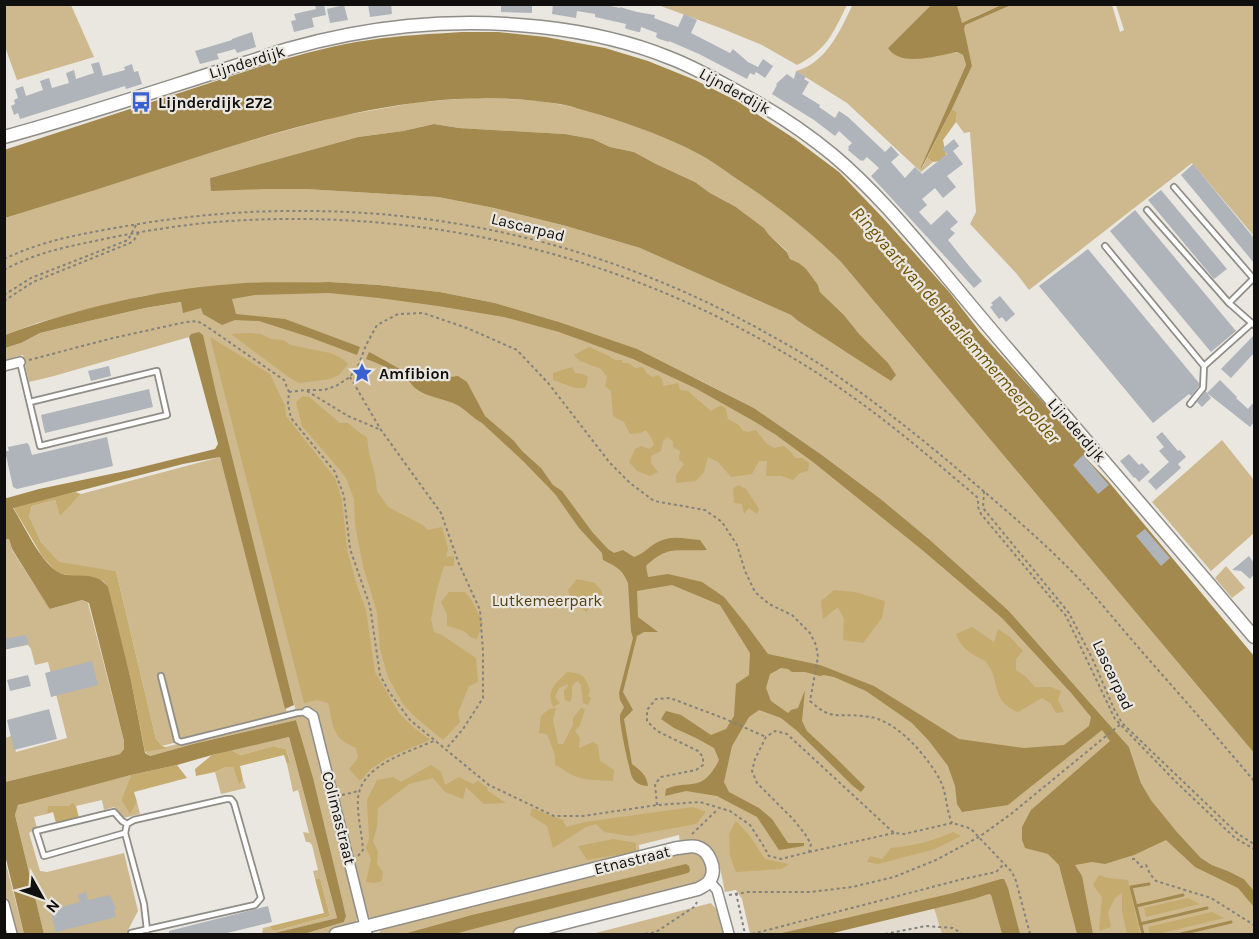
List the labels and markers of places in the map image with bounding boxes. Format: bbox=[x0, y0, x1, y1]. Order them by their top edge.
bus stop icon: Lijnderdijk 272 bbox=[129, 90, 153, 114]
place label: Lijnderdijk 272 bbox=[158, 93, 272, 112]
place icon: Amfibion bbox=[350, 361, 374, 385]
place label: Amfibion bbox=[379, 364, 449, 383]

